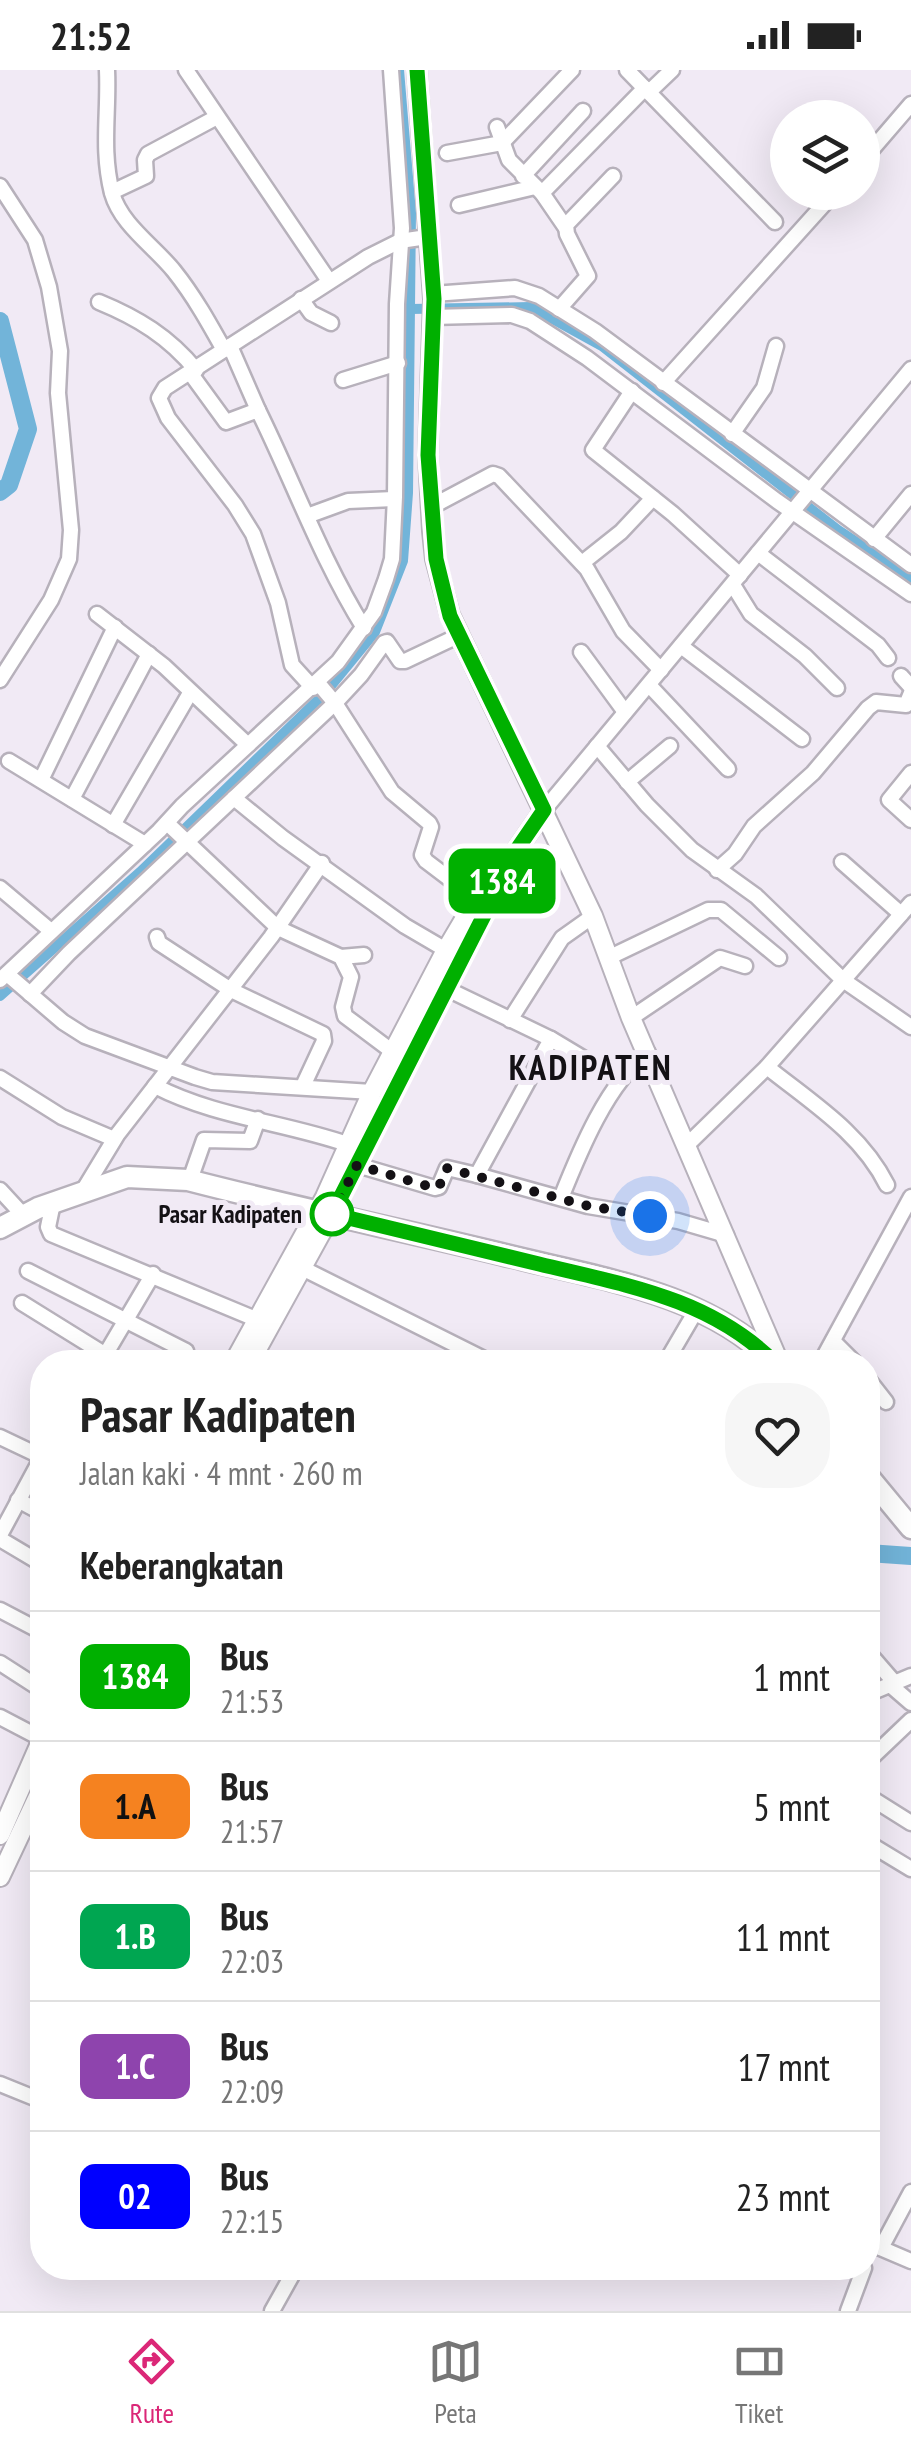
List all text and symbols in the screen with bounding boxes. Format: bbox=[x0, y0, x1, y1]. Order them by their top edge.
text: 21:52 bbox=[50, 11, 132, 60]
map controls bbox=[770, 100, 880, 210]
button: layers bbox=[770, 100, 880, 210]
line badge: 1384 bbox=[432, 848, 572, 914]
text: 1384 bbox=[469, 858, 535, 904]
district label: KADIPATEN bbox=[509, 1044, 673, 1090]
your location bbox=[625, 1191, 675, 1241]
marker: Pasar Kadipaten bbox=[311, 1193, 353, 1235]
place label: Pasar Kadipaten bbox=[158, 1198, 302, 1230]
text: Pasar Kadipaten bbox=[80, 1383, 356, 1445]
button: heart bbox=[725, 1383, 830, 1488]
text: Jalan kaki · 4 mnt · 260 m bbox=[80, 1452, 363, 1494]
text: Keberangkatan bbox=[80, 1540, 283, 1589]
text: Bus bbox=[220, 1631, 269, 1680]
text: 1 mnt bbox=[753, 1652, 830, 1701]
text: 1384 bbox=[102, 1653, 168, 1699]
text: 21:53 bbox=[220, 1680, 284, 1722]
text: Bus bbox=[220, 1761, 269, 1810]
text: 5 mnt bbox=[753, 1782, 830, 1831]
text: 1.A bbox=[114, 1783, 156, 1829]
text: 21:57 bbox=[220, 1810, 284, 1852]
text: Bus bbox=[220, 1891, 269, 1940]
text: 11 mnt bbox=[736, 1912, 830, 1961]
text: 1.B bbox=[114, 1913, 156, 1959]
text: 22:03 bbox=[220, 1940, 284, 1982]
text: Bus bbox=[220, 2021, 269, 2070]
text: 17 mnt bbox=[738, 2042, 830, 2091]
text: 1.C bbox=[115, 2043, 155, 2089]
text: 22:09 bbox=[220, 2070, 284, 2112]
text: Bus bbox=[220, 2151, 269, 2200]
text: 23 mnt bbox=[736, 2172, 830, 2221]
text: 02 bbox=[118, 2173, 152, 2219]
text: 22:15 bbox=[220, 2200, 284, 2242]
tab: Rute bbox=[124, 2334, 179, 2431]
tab: Peta bbox=[428, 2334, 483, 2431]
tab: Tiket bbox=[732, 2334, 787, 2431]

